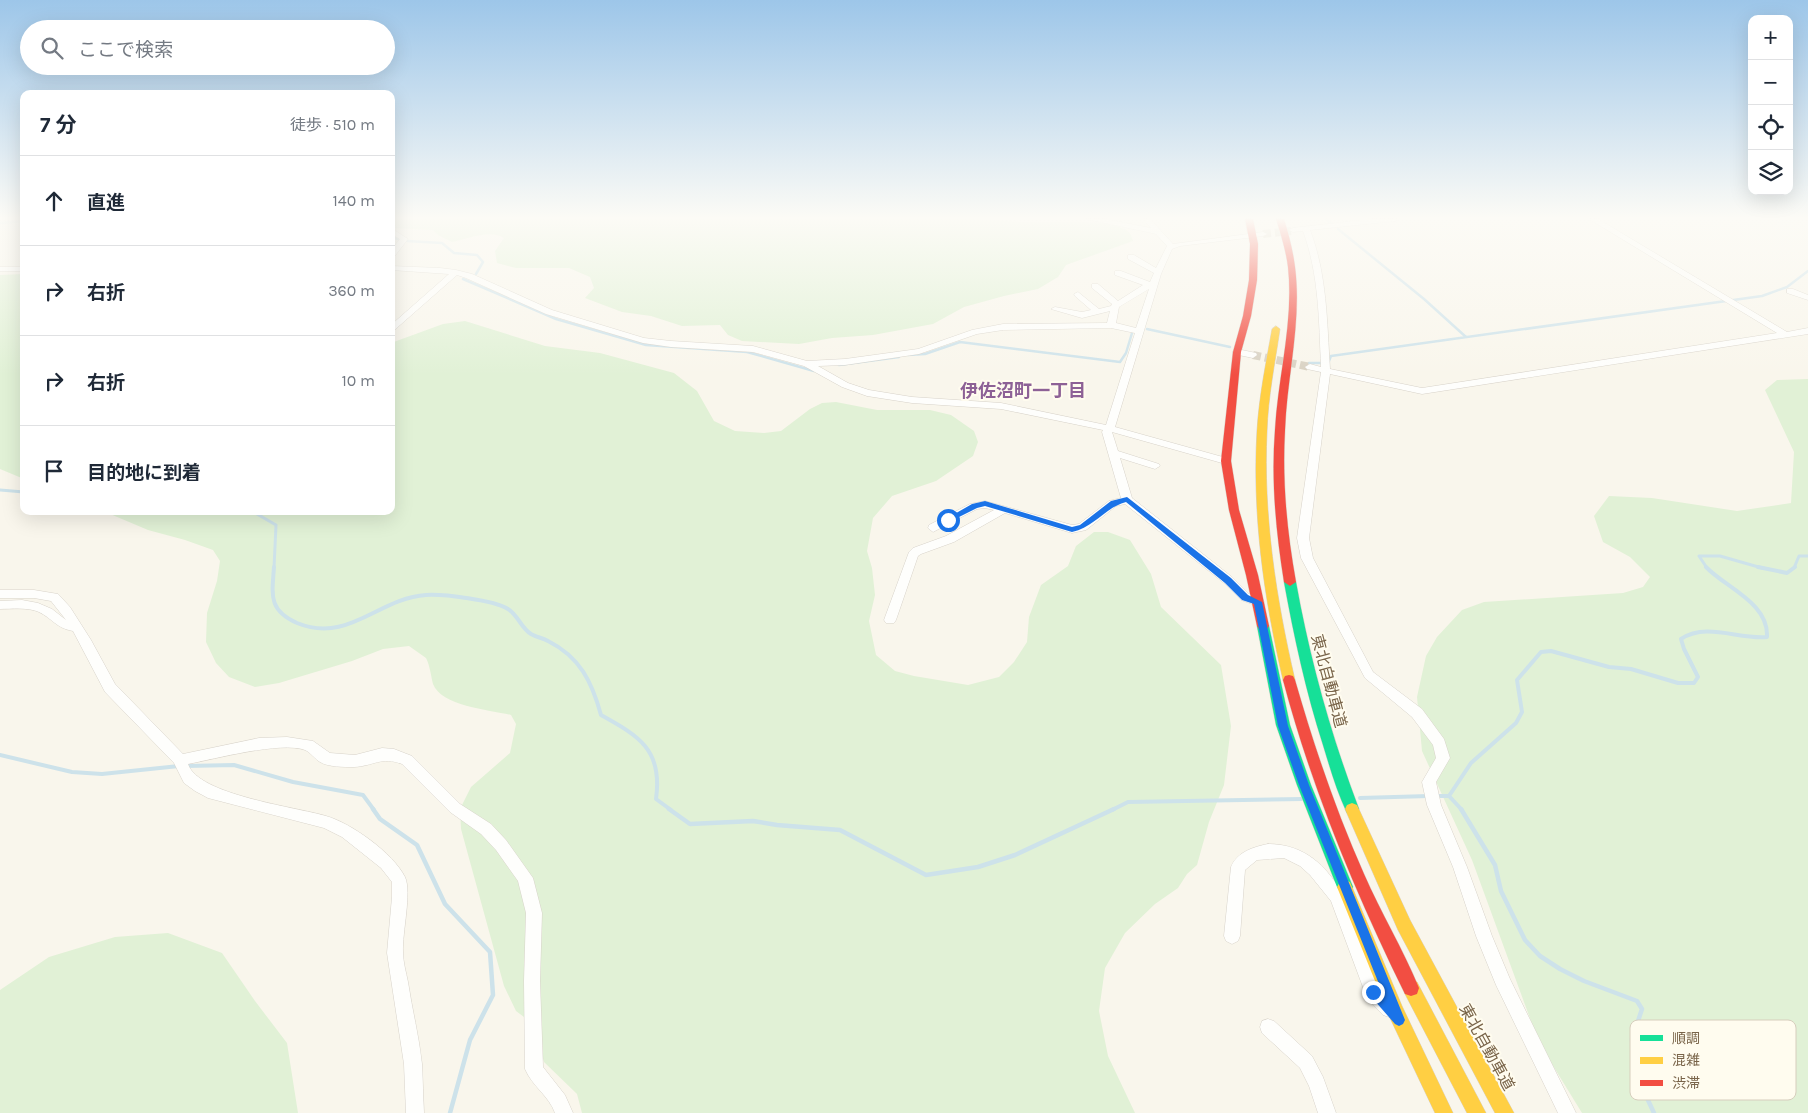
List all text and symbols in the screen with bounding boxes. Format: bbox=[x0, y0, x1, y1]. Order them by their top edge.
map controls bbox=[1748, 15, 1793, 195]
button: + bbox=[1748, 15, 1793, 60]
search box bbox=[20, 20, 395, 75]
icon: search bbox=[38, 34, 66, 62]
text: ここで検索 bbox=[78, 39, 173, 61]
button: − bbox=[1748, 60, 1793, 105]
button: locate bbox=[1748, 105, 1793, 150]
text: 7 分 bbox=[40, 113, 77, 137]
text: 徒歩 · 510 m bbox=[290, 115, 375, 134]
button: layers bbox=[1748, 150, 1793, 195]
icon: ahead bbox=[40, 187, 68, 215]
text: 140 m bbox=[333, 191, 375, 210]
text: 直進 bbox=[87, 192, 125, 214]
icon: right bbox=[40, 277, 68, 305]
text: 360 m bbox=[328, 281, 375, 300]
text: 右折 bbox=[87, 282, 125, 304]
icon: right bbox=[40, 367, 68, 395]
text: 10 m bbox=[341, 371, 375, 390]
text: 右折 bbox=[87, 372, 125, 394]
district label: 伊佐沼町一丁目 bbox=[960, 380, 1086, 402]
icon: arrive bbox=[40, 457, 68, 485]
text: 目的地に到着 bbox=[87, 462, 201, 484]
route start bbox=[937, 509, 960, 532]
street label: 東北自動車道 bbox=[1307, 632, 1351, 730]
route end bbox=[1362, 981, 1385, 1004]
street label: 東北自動車道 bbox=[1455, 1000, 1519, 1094]
legend bbox=[1630, 1020, 1796, 1100]
text: 順調 bbox=[1672, 1030, 1700, 1047]
text: 混雑 bbox=[1672, 1052, 1700, 1069]
text: 渋滞 bbox=[1672, 1075, 1700, 1092]

